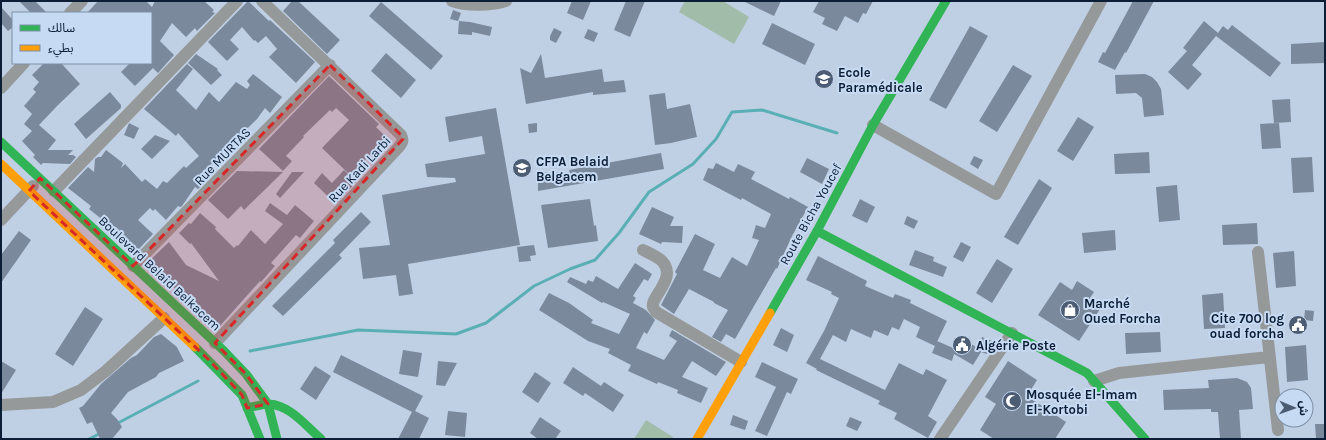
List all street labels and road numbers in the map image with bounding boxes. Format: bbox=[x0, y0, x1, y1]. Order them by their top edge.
street label: Rue MURTAS bbox=[191, 124, 254, 188]
street label: Rue Kadi Larbi bbox=[325, 133, 394, 205]
street label: Route Bicha Youcef bbox=[776, 161, 845, 267]
street label: Boulevard Belaid Belkacem bbox=[96, 213, 224, 334]

